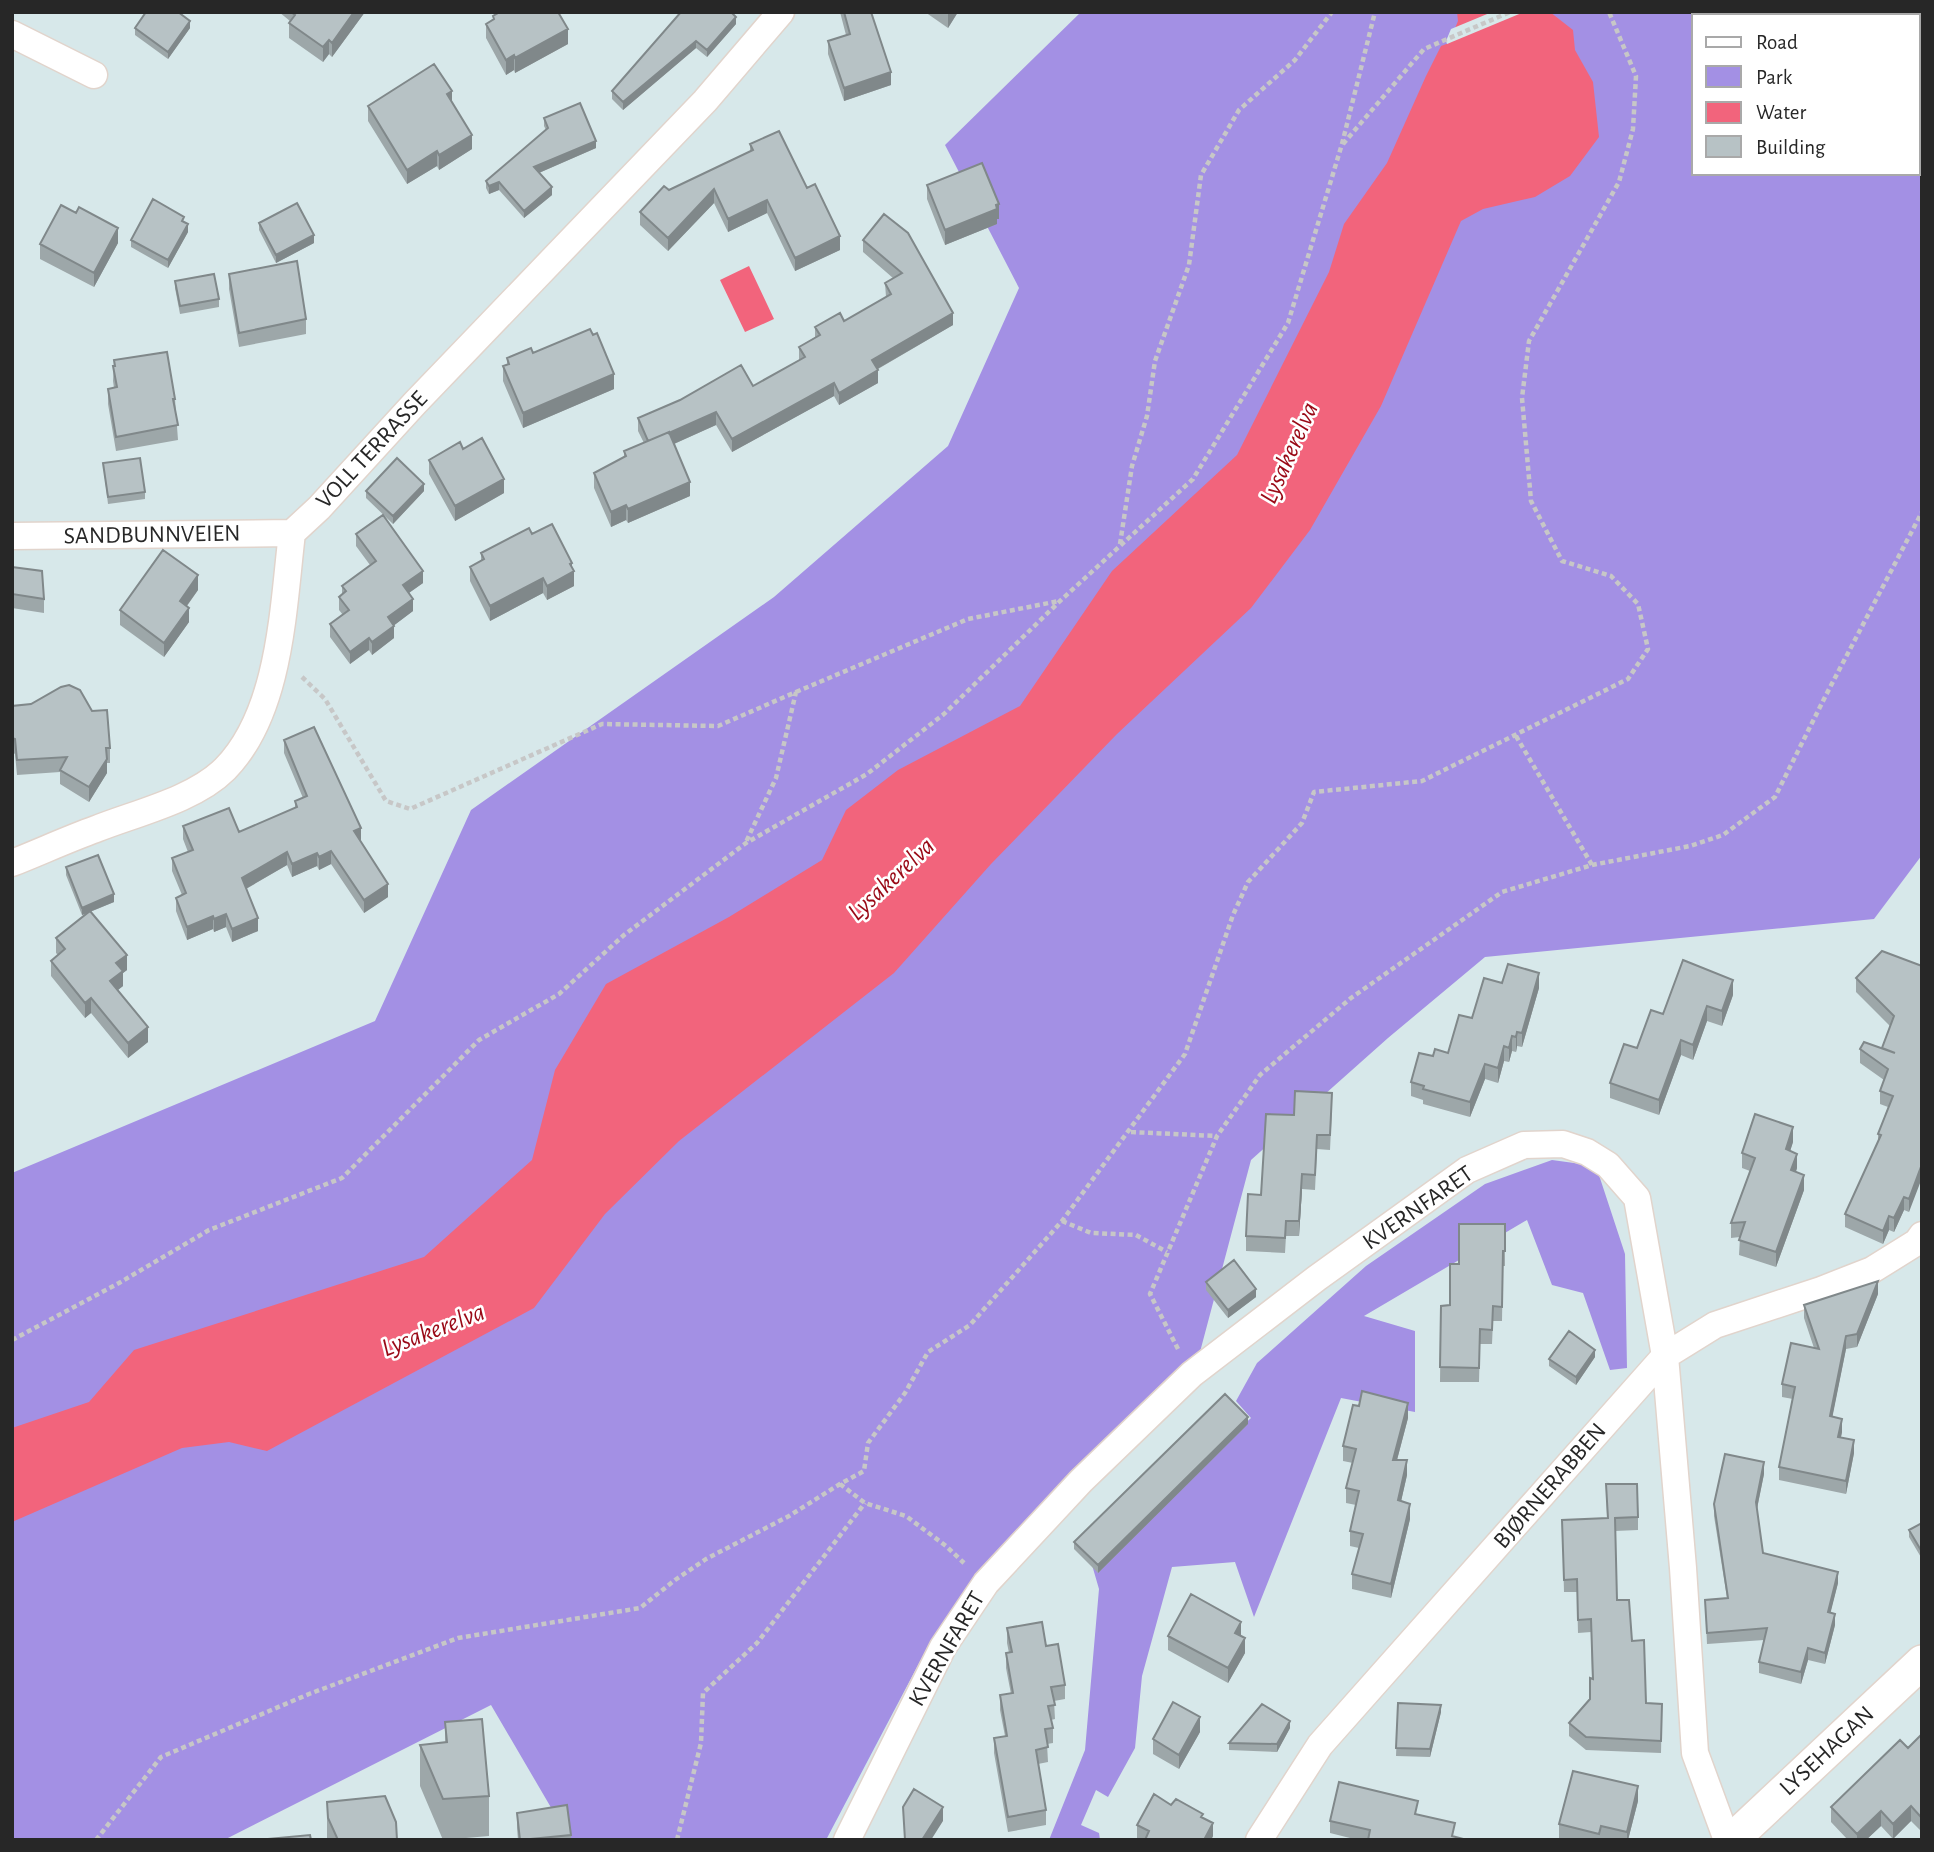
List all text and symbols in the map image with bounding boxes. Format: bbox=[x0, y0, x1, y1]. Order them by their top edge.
legend bbox=[1692, 14, 1920, 175]
text: Road bbox=[1756, 32, 1798, 53]
text: Park bbox=[1756, 67, 1793, 88]
text: Water bbox=[1756, 102, 1806, 123]
text: Building bbox=[1756, 137, 1826, 158]
street label: VOLL TERRASSE bbox=[312, 387, 432, 513]
water label: Lysakerelva bbox=[1255, 398, 1323, 508]
street label: SANDBUNNVEIEN bbox=[63, 521, 241, 549]
water label: Lysakerelva bbox=[843, 833, 939, 925]
street label: KVERNFARET bbox=[1359, 1161, 1478, 1255]
water label: Lysakerelva bbox=[378, 1299, 488, 1361]
street label: BJØRNERABBEN bbox=[1489, 1419, 1611, 1553]
street label: KVERNFARET bbox=[905, 1587, 990, 1711]
street label: LYSEHAGAN bbox=[1775, 1702, 1879, 1800]

